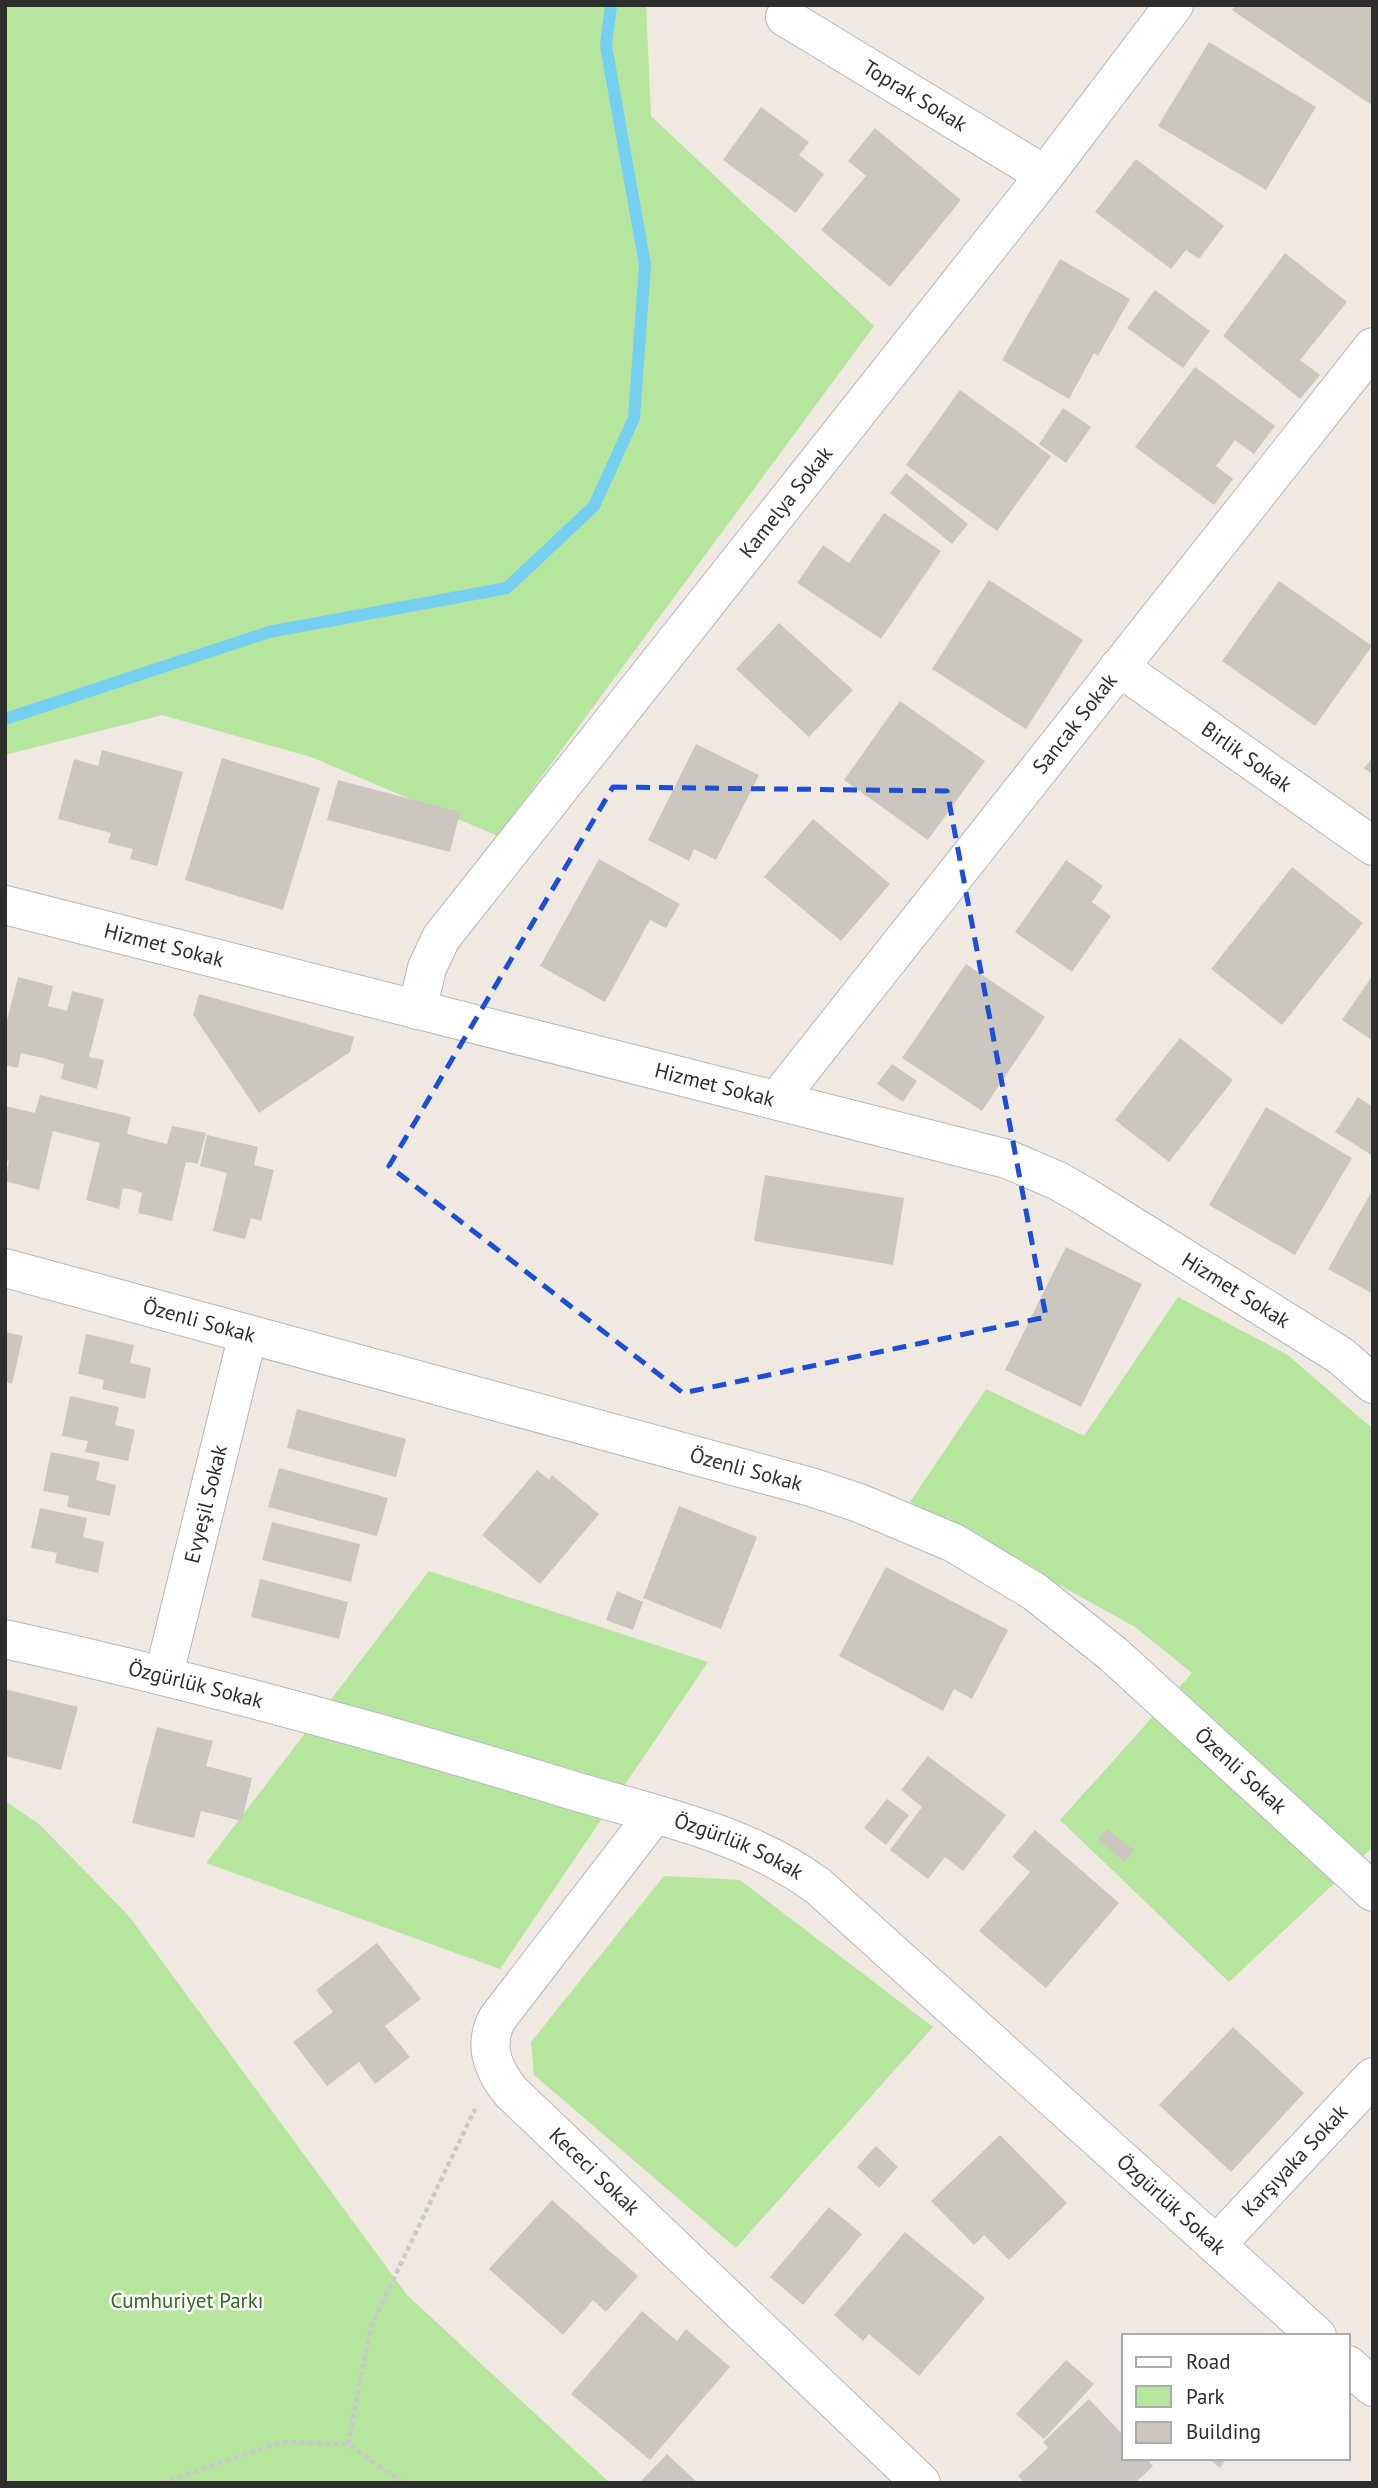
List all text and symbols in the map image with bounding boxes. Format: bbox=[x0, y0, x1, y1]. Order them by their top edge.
street label: Toprak Sokak bbox=[858, 54, 972, 137]
street label: Kamelya Sokak bbox=[733, 441, 838, 563]
street label: Sancak Sokak bbox=[1026, 668, 1123, 779]
street label: Birlik Sokak bbox=[1196, 715, 1297, 798]
street label: Hizmet Sokak bbox=[101, 917, 227, 973]
street label: Hizmet Sokak bbox=[652, 1056, 777, 1113]
street label: Hizmet Sokak bbox=[1177, 1246, 1295, 1334]
street label: Özenli Sokak bbox=[140, 1292, 258, 1348]
street label: Özenli Sokak bbox=[687, 1441, 806, 1497]
street label: Evyeşil Sokak bbox=[178, 1442, 233, 1566]
street label: Özgürlük Sokak bbox=[126, 1654, 266, 1714]
street label: Özenli Sokak bbox=[1189, 1721, 1293, 1819]
street label: Özgürlük Sokak bbox=[671, 1806, 809, 1885]
street label: Karşıyaka Sokak bbox=[1236, 2099, 1353, 2222]
street label: Kececi Sokak bbox=[544, 2122, 646, 2221]
street label: Özgürlük Sokak bbox=[1111, 2148, 1232, 2260]
park label: Cumhuriyet Parkı bbox=[111, 2287, 263, 2314]
legend bbox=[1122, 2334, 1350, 2460]
text: Road bbox=[1186, 2348, 1230, 2375]
text: Park bbox=[1186, 2383, 1225, 2410]
text: Building bbox=[1186, 2418, 1261, 2445]

